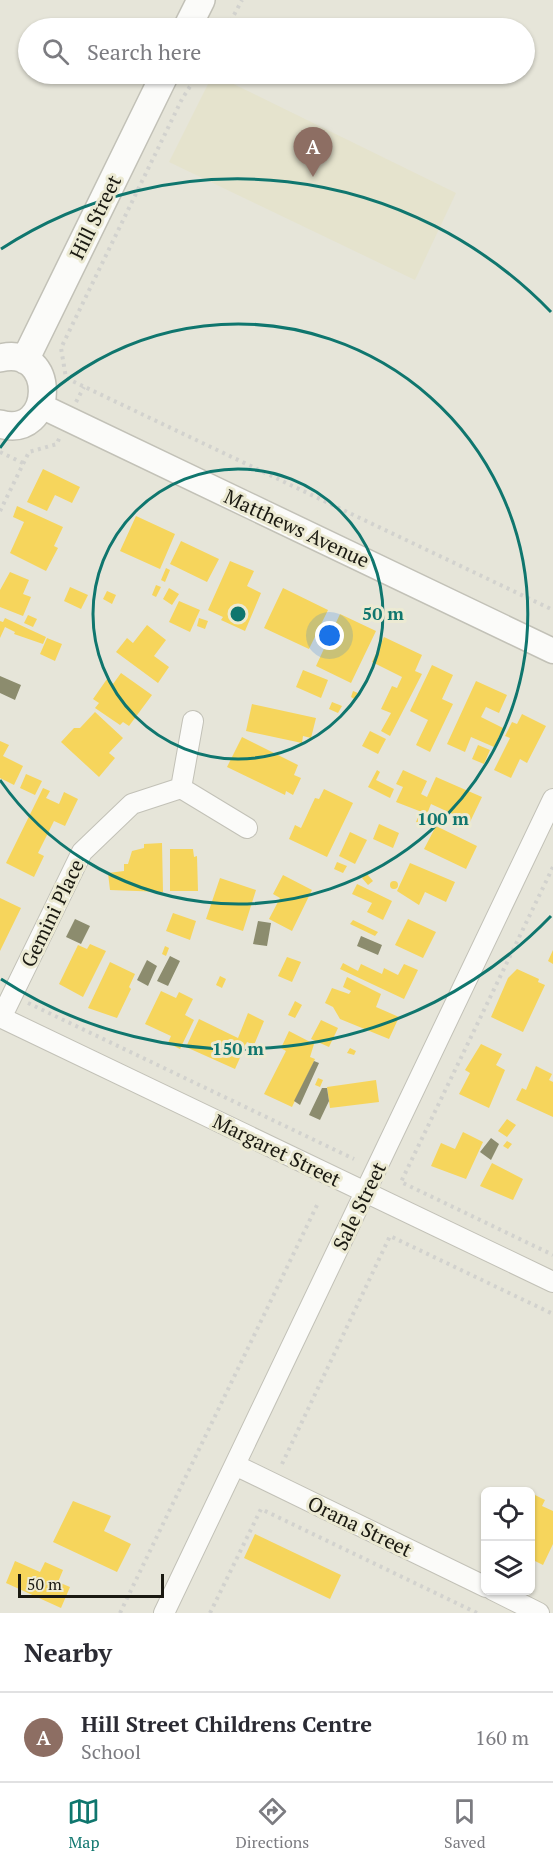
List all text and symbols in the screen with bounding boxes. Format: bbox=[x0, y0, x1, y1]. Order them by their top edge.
search box bbox=[18, 18, 535, 84]
icon: search bbox=[39, 35, 72, 68]
text: Search here bbox=[87, 37, 201, 66]
pin: A bbox=[294, 128, 332, 177]
street label: Hill Street bbox=[63, 170, 127, 264]
street label: Matthews Avenue bbox=[220, 483, 374, 573]
text: 50 m bbox=[362, 601, 404, 625]
centre of rings bbox=[228, 604, 248, 624]
your location bbox=[315, 621, 344, 650]
text: 100 m bbox=[417, 806, 469, 830]
street label: Gemini Place bbox=[14, 855, 90, 971]
text: 150 m bbox=[212, 1036, 264, 1060]
street label: Margaret Street bbox=[209, 1107, 346, 1193]
street label: Sale Street bbox=[326, 1157, 392, 1255]
map controls bbox=[481, 1487, 535, 1595]
button: locate bbox=[481, 1487, 535, 1541]
street label: Orana Street bbox=[303, 1489, 417, 1563]
button: layers bbox=[481, 1541, 535, 1595]
scale bar bbox=[18, 1571, 164, 1598]
text: 50 m bbox=[27, 1573, 62, 1595]
text: Nearby bbox=[24, 1635, 112, 1669]
text: Hill Street Childrens Centre bbox=[81, 1709, 372, 1738]
text: A bbox=[36, 1724, 51, 1751]
text: 160 m bbox=[475, 1724, 529, 1751]
text: School bbox=[81, 1738, 141, 1765]
tab: Map bbox=[67, 1795, 100, 1853]
tab: Directions bbox=[235, 1795, 309, 1853]
tab: Saved bbox=[444, 1795, 486, 1853]

